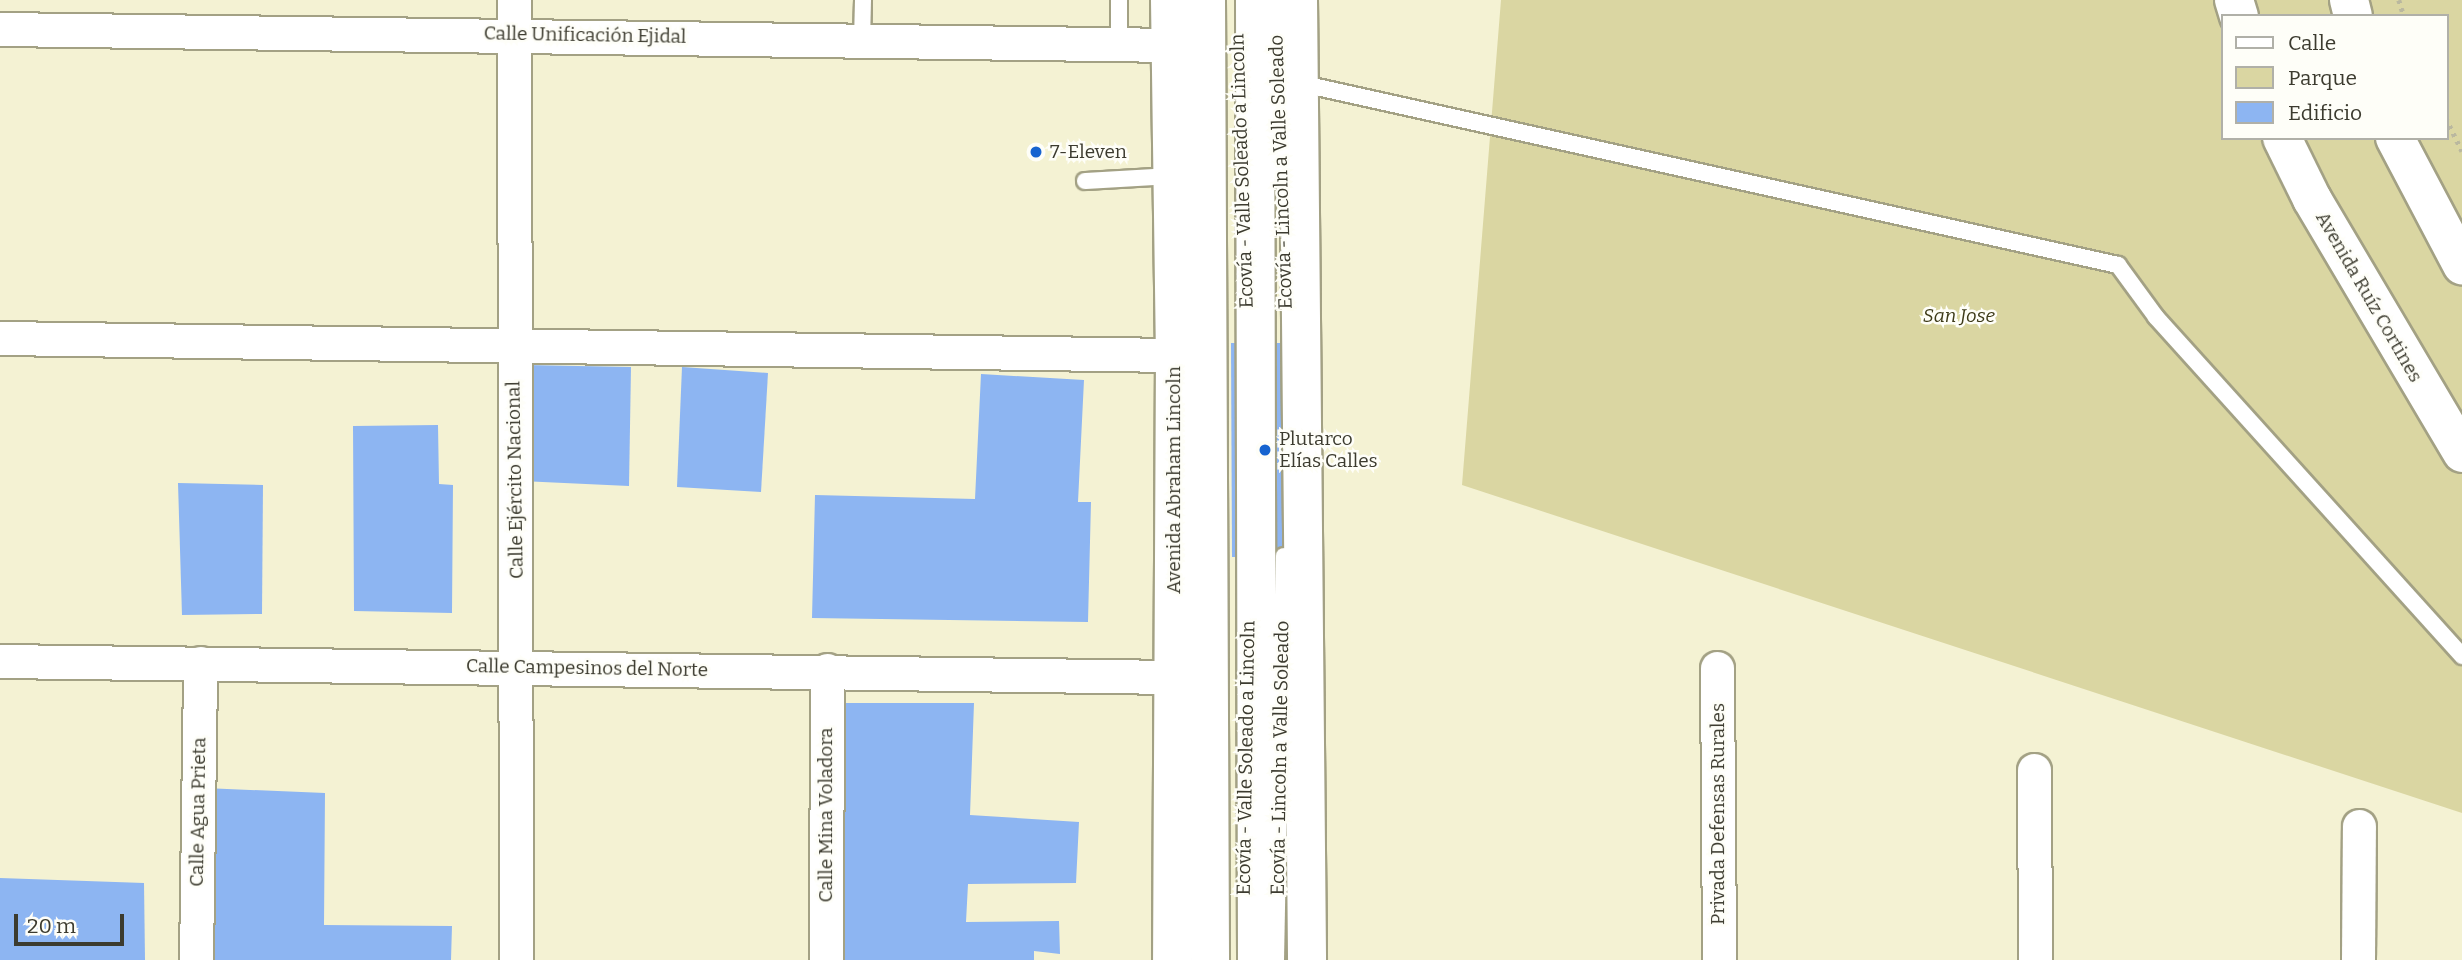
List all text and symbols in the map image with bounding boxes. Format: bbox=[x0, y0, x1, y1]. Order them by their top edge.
legend bbox=[2220, 14, 2448, 140]
street label: Calle Unificación Ejidal bbox=[484, 22, 686, 48]
text: Calle bbox=[2288, 30, 2336, 56]
street label: Ecovía - Valle Soleado a Lincoln bbox=[1226, 33, 1258, 309]
street label: Ecovía - Lincoln a Valle Soleado bbox=[1265, 34, 1297, 310]
text: Parque bbox=[2288, 65, 2357, 91]
text: Edificio bbox=[2288, 100, 2362, 126]
place label: 7-Eleven bbox=[1050, 141, 1127, 163]
marker: 7-Eleven bbox=[1028, 144, 1044, 160]
street label: Avenida Ruíz Cortines bbox=[2311, 208, 2427, 386]
park label: San Jose bbox=[1923, 305, 1995, 327]
street label: Avenida Abraham Lincoln bbox=[1163, 366, 1185, 594]
street label: Calle Ejército Nacional bbox=[502, 381, 528, 579]
place label: Plutarco Elías Calles bbox=[1279, 428, 1378, 472]
marker: Plutarco Elías Calles bbox=[1257, 442, 1273, 458]
street label: Ecovía - Valle Soleado a Lincoln bbox=[1232, 620, 1260, 896]
street label: Ecovía - Lincoln a Valle Soleado bbox=[1266, 620, 1294, 896]
street label: Calle Campesinos del Norte bbox=[466, 654, 708, 682]
street label: Privada Defensas Rurales bbox=[1707, 703, 1729, 925]
street label: Calle Mina Voladora bbox=[815, 728, 837, 902]
street label: Calle Agua Prieta bbox=[185, 737, 211, 887]
scale bar bbox=[18, 900, 128, 944]
text: 20 m bbox=[27, 913, 76, 939]

